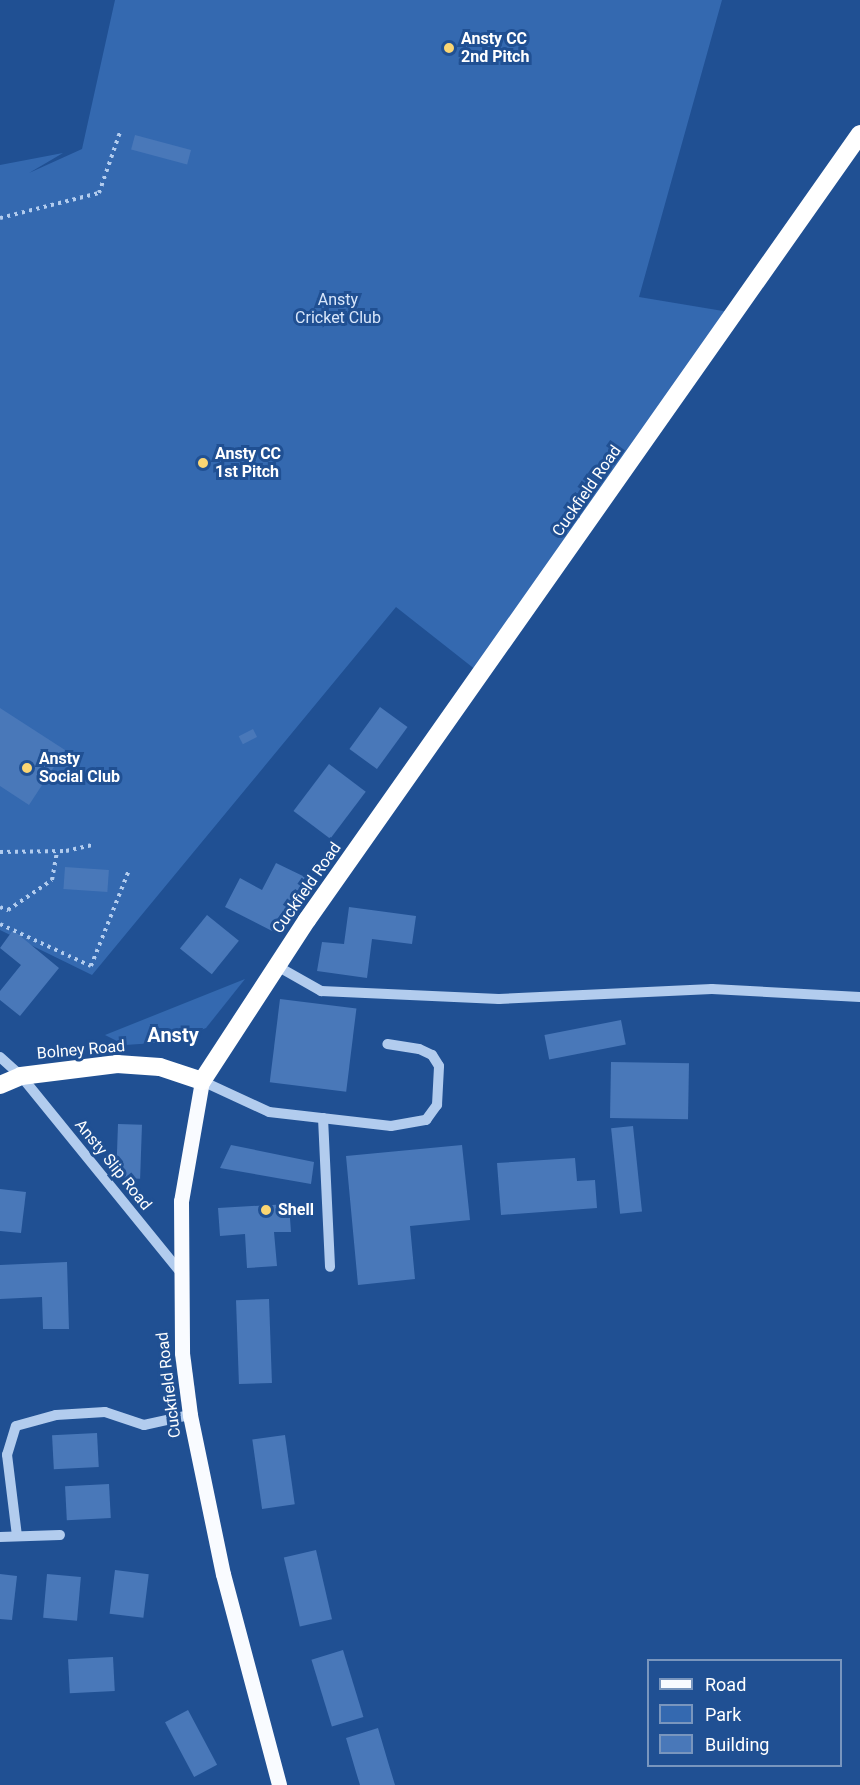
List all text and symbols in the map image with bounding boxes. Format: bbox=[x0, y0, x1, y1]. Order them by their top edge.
place label: Ansty CC 2nd Pitch bbox=[461, 29, 529, 67]
marker: Ansty CC 2nd Pitch bbox=[442, 41, 456, 55]
park label: Ansty Cricket Club bbox=[295, 290, 381, 328]
street label: Cuckfield Road bbox=[549, 442, 625, 540]
place label: Ansty CC 1st Pitch bbox=[215, 444, 281, 482]
marker: Ansty CC 1st Pitch bbox=[196, 456, 210, 470]
place label: Ansty Social Club bbox=[39, 749, 120, 787]
marker: Ansty Social Club bbox=[20, 761, 34, 775]
street label: Cuckfield Road bbox=[269, 839, 345, 937]
district label: Ansty bbox=[147, 1023, 199, 1047]
street label: Bolney Road bbox=[36, 1037, 126, 1063]
street label: Ansty Slip Road bbox=[71, 1116, 155, 1214]
place label: Shell bbox=[278, 1200, 314, 1220]
marker: Shell bbox=[259, 1203, 273, 1217]
street label: Cuckfield Road bbox=[153, 1331, 185, 1439]
legend bbox=[647, 1659, 842, 1767]
text: Road bbox=[705, 1674, 746, 1695]
text: Park bbox=[705, 1704, 741, 1725]
text: Building bbox=[705, 1734, 769, 1755]

